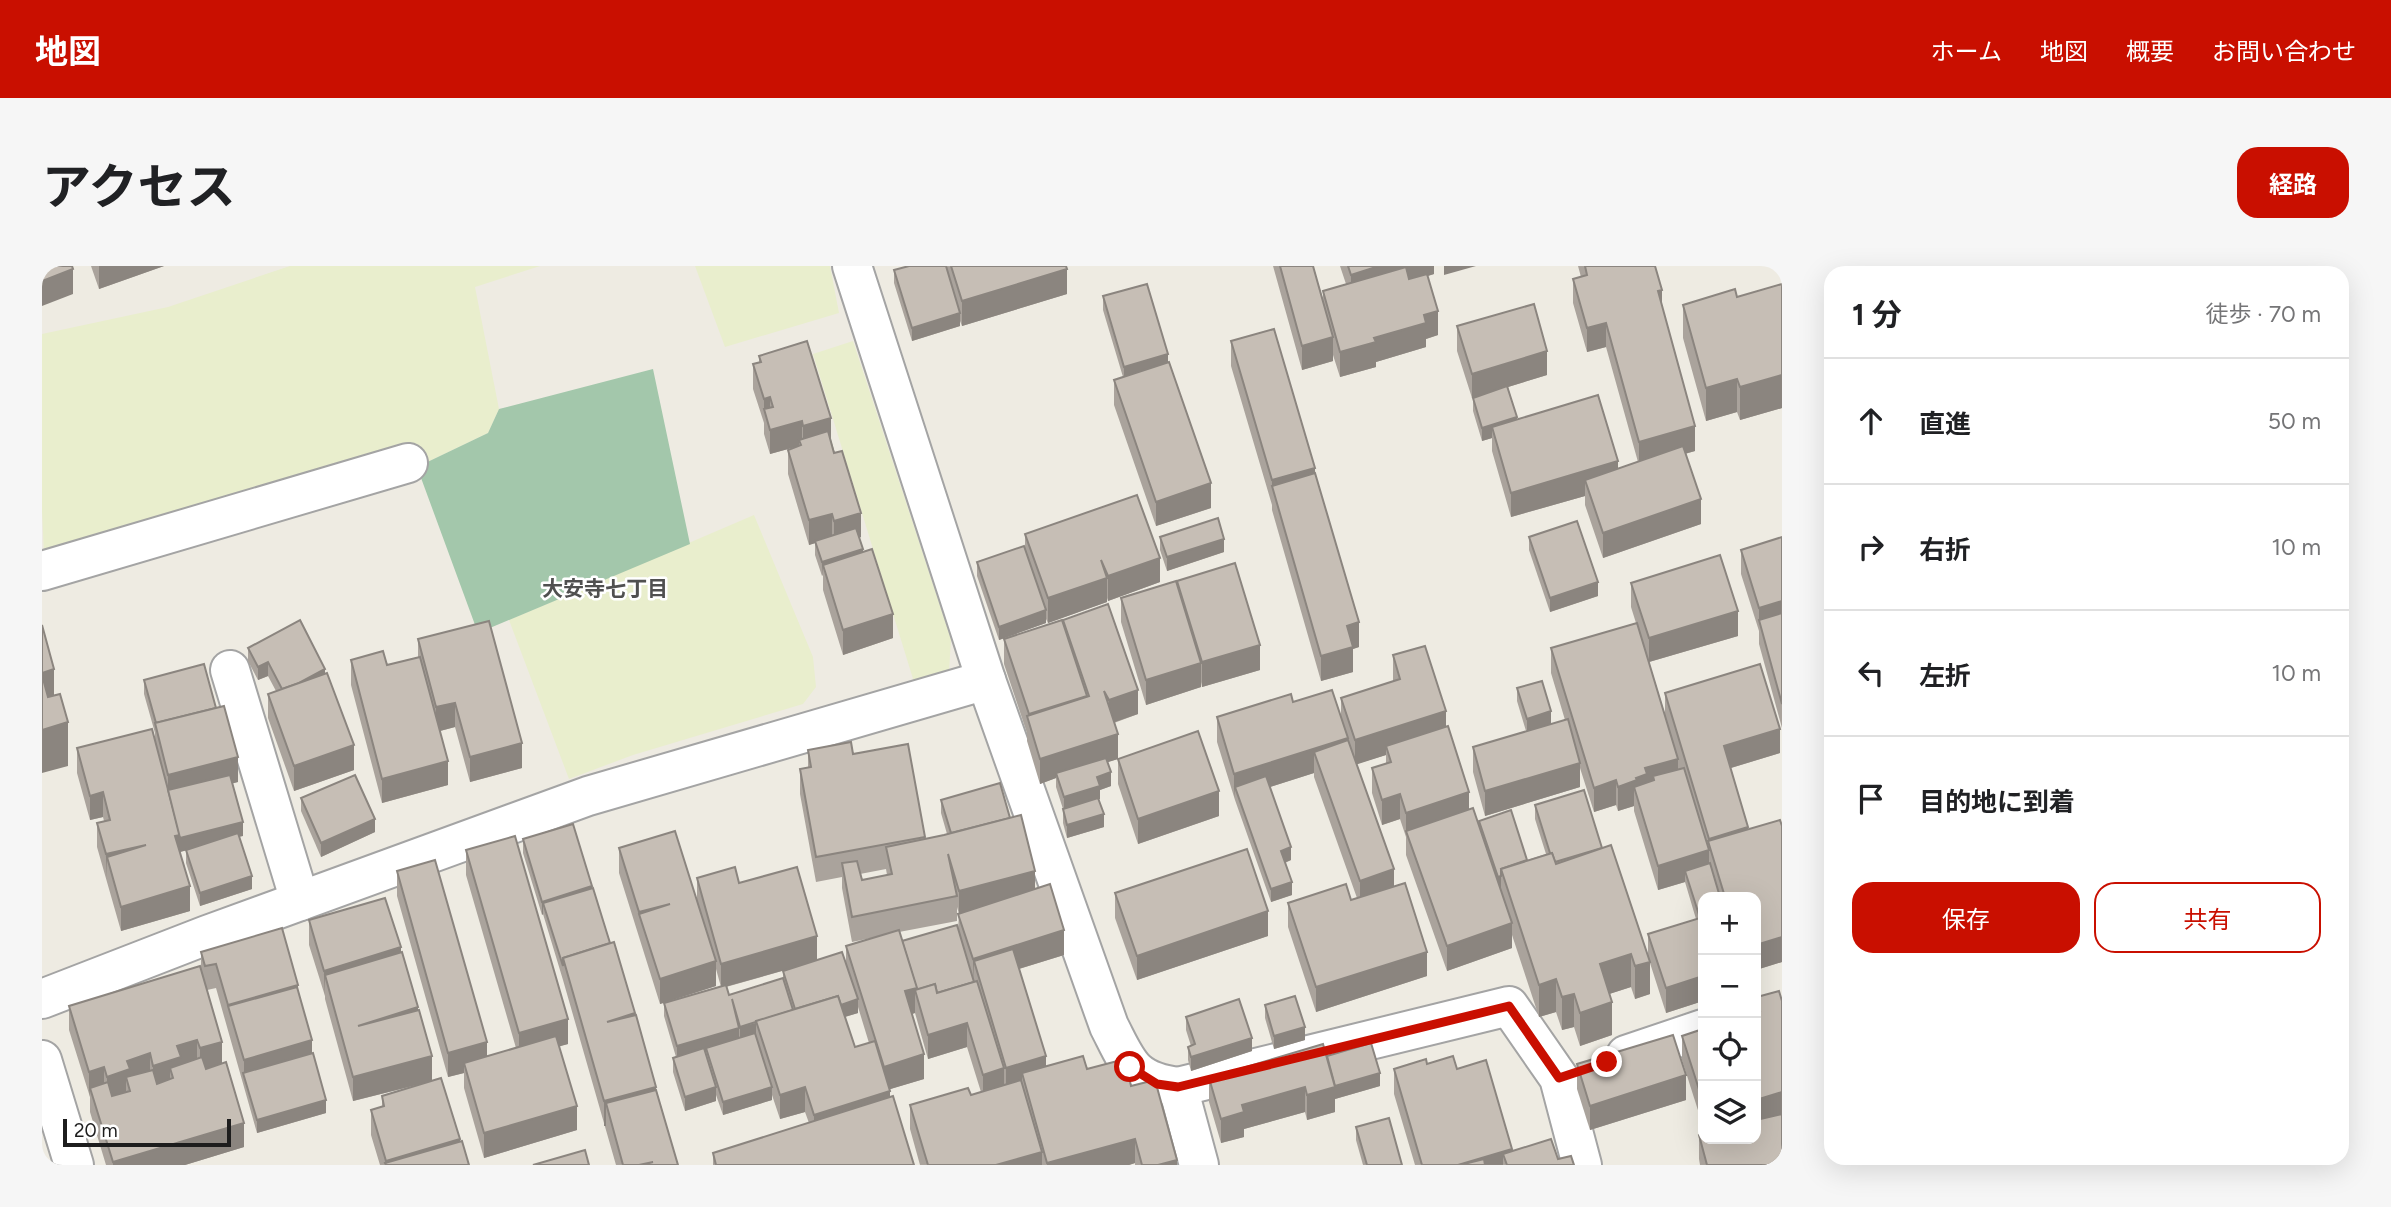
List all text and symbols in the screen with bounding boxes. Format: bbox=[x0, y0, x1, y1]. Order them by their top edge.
text: 地図 bbox=[35, 32, 101, 71]
text: ホーム bbox=[1931, 37, 2002, 66]
text: 地図 bbox=[2040, 37, 2088, 66]
text: 概要 bbox=[2126, 37, 2174, 66]
text: お問い合わせ bbox=[2212, 37, 2356, 66]
button: 経路 bbox=[2237, 147, 2349, 218]
text: アクセス bbox=[42, 157, 236, 216]
text: 1 分 bbox=[1852, 296, 1902, 333]
text: 徒歩 · 70 m bbox=[2205, 300, 2321, 328]
icon: ahead bbox=[1852, 402, 1890, 440]
text: 50 m bbox=[2268, 407, 2321, 435]
text: 直進 bbox=[1919, 408, 1971, 440]
icon: right bbox=[1852, 528, 1890, 566]
text: 10 m bbox=[2272, 533, 2321, 561]
text: 右折 bbox=[1919, 534, 1971, 566]
district label: 大安寺七丁目 bbox=[542, 576, 668, 601]
icon: left bbox=[1852, 654, 1890, 692]
text: 10 m bbox=[2272, 659, 2321, 687]
text: 左折 bbox=[1919, 660, 1971, 692]
icon: arrive bbox=[1852, 780, 1890, 818]
text: 目的地に到着 bbox=[1919, 786, 2075, 818]
button: 保存 bbox=[1852, 882, 2080, 953]
button: 共有 bbox=[2094, 882, 2321, 953]
map controls bbox=[1698, 892, 1761, 1144]
button: + bbox=[1698, 892, 1761, 955]
button: − bbox=[1698, 955, 1761, 1018]
button: locate bbox=[1698, 1018, 1761, 1081]
route end bbox=[1591, 1046, 1622, 1077]
route start bbox=[1114, 1051, 1145, 1082]
button: layers bbox=[1698, 1081, 1761, 1144]
scale bar bbox=[63, 1116, 231, 1148]
text: 20 m bbox=[74, 1119, 118, 1142]

